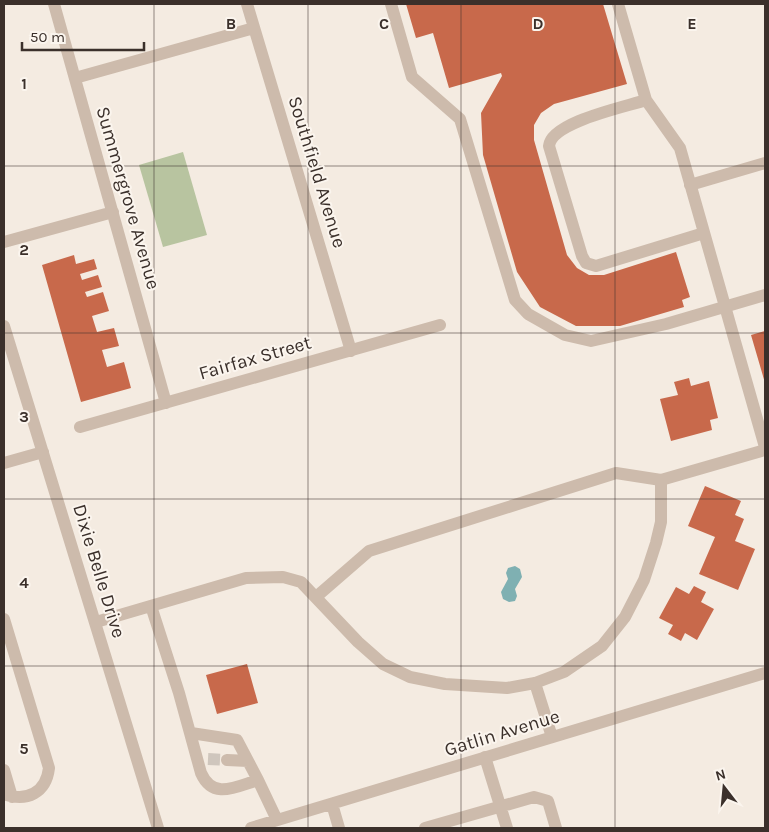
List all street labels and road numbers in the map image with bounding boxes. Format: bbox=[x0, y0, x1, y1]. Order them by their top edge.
street label: Southfield Avenue bbox=[283, 93, 351, 251]
street label: Summergrove Avenue bbox=[91, 104, 165, 292]
street label: Fairfax Street bbox=[196, 331, 314, 385]
street label: Dixie Belle Drive bbox=[68, 501, 130, 641]
street label: Gatlin Avenue bbox=[442, 705, 562, 761]

